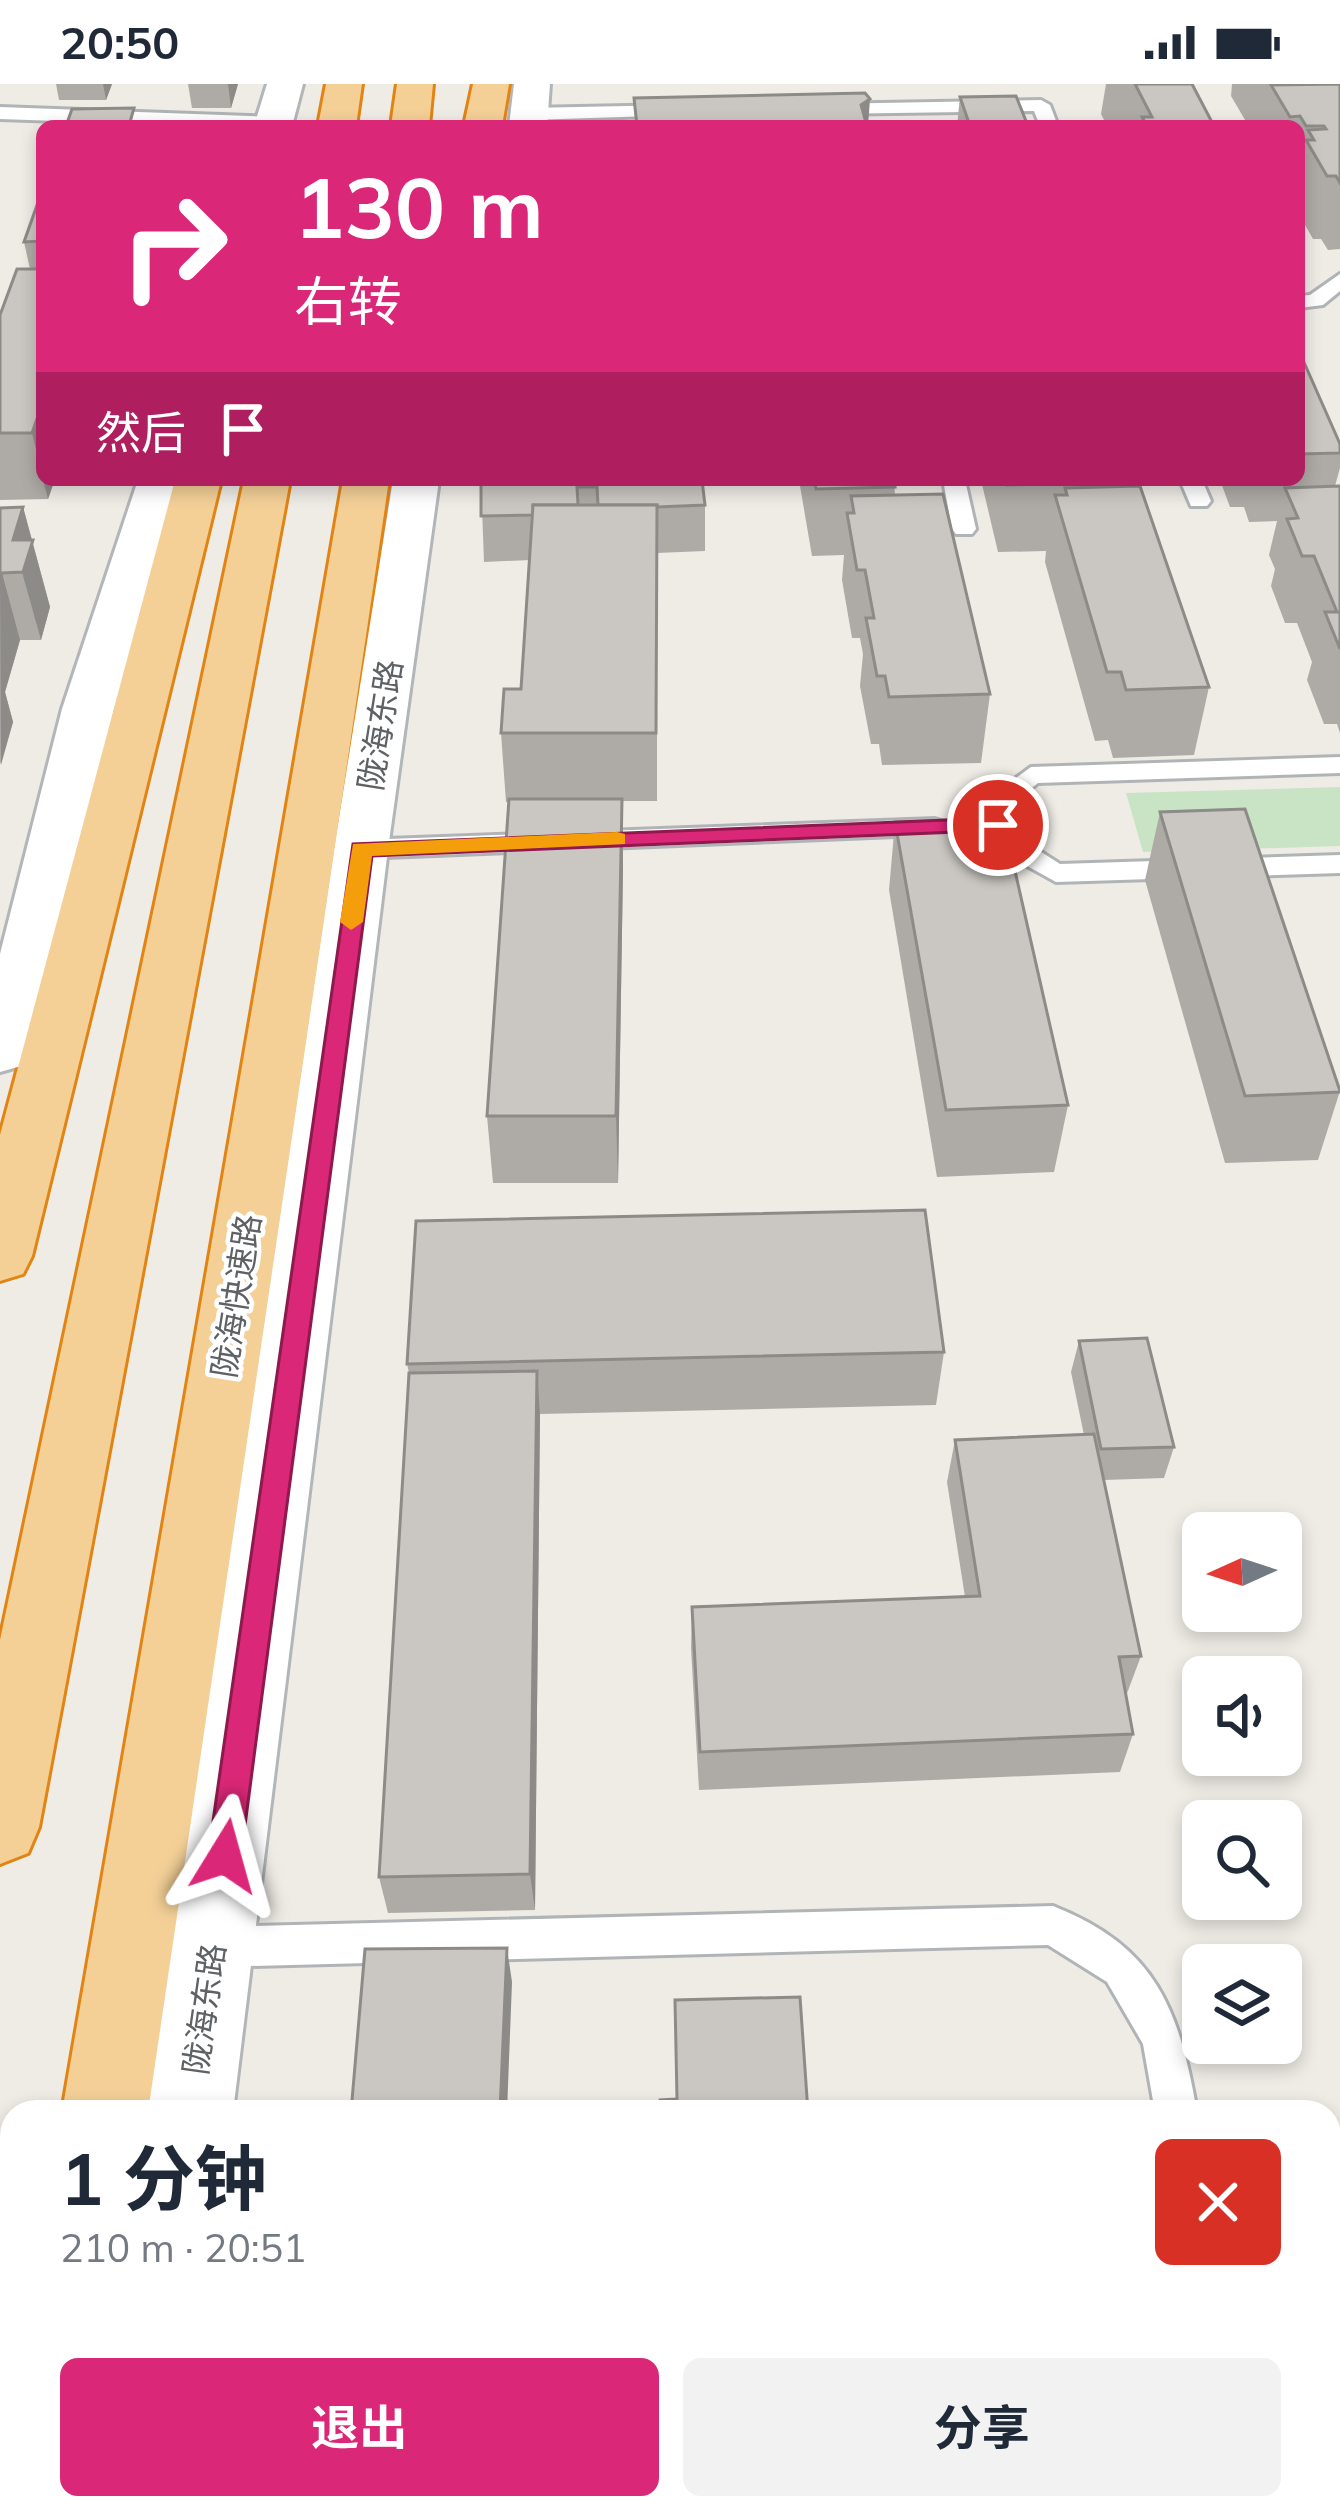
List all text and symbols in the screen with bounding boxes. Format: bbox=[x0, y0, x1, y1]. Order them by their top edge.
text: 20:50 bbox=[60, 14, 179, 70]
text: 130 m bbox=[294, 154, 544, 259]
icon: right bbox=[96, 168, 252, 324]
text: 右转 bbox=[294, 267, 402, 335]
icon: arrive bbox=[210, 396, 276, 462]
text: 然后 bbox=[96, 404, 186, 460]
street label: 陇海东路 bbox=[349, 657, 410, 793]
pin bbox=[947, 774, 1049, 876]
icon: arrive bbox=[965, 792, 1031, 858]
street label: 陇海快速路 bbox=[202, 1211, 269, 1381]
north arrow bbox=[1182, 1512, 1302, 1632]
map controls bbox=[1182, 1512, 1302, 2064]
button: sound bbox=[1182, 1656, 1302, 1776]
position arrow bbox=[162, 1793, 288, 1919]
button: search bbox=[1182, 1800, 1302, 1920]
street label: 陇海东路 bbox=[174, 1941, 233, 2077]
button: layers bbox=[1182, 1944, 1302, 2064]
text: 1 分钟 bbox=[60, 2133, 267, 2223]
button: close bbox=[1155, 2139, 1281, 2265]
text: 210 m · 20:51 bbox=[60, 2223, 306, 2272]
button: 退出 bbox=[60, 2358, 659, 2496]
button: 分享 bbox=[683, 2358, 1281, 2496]

